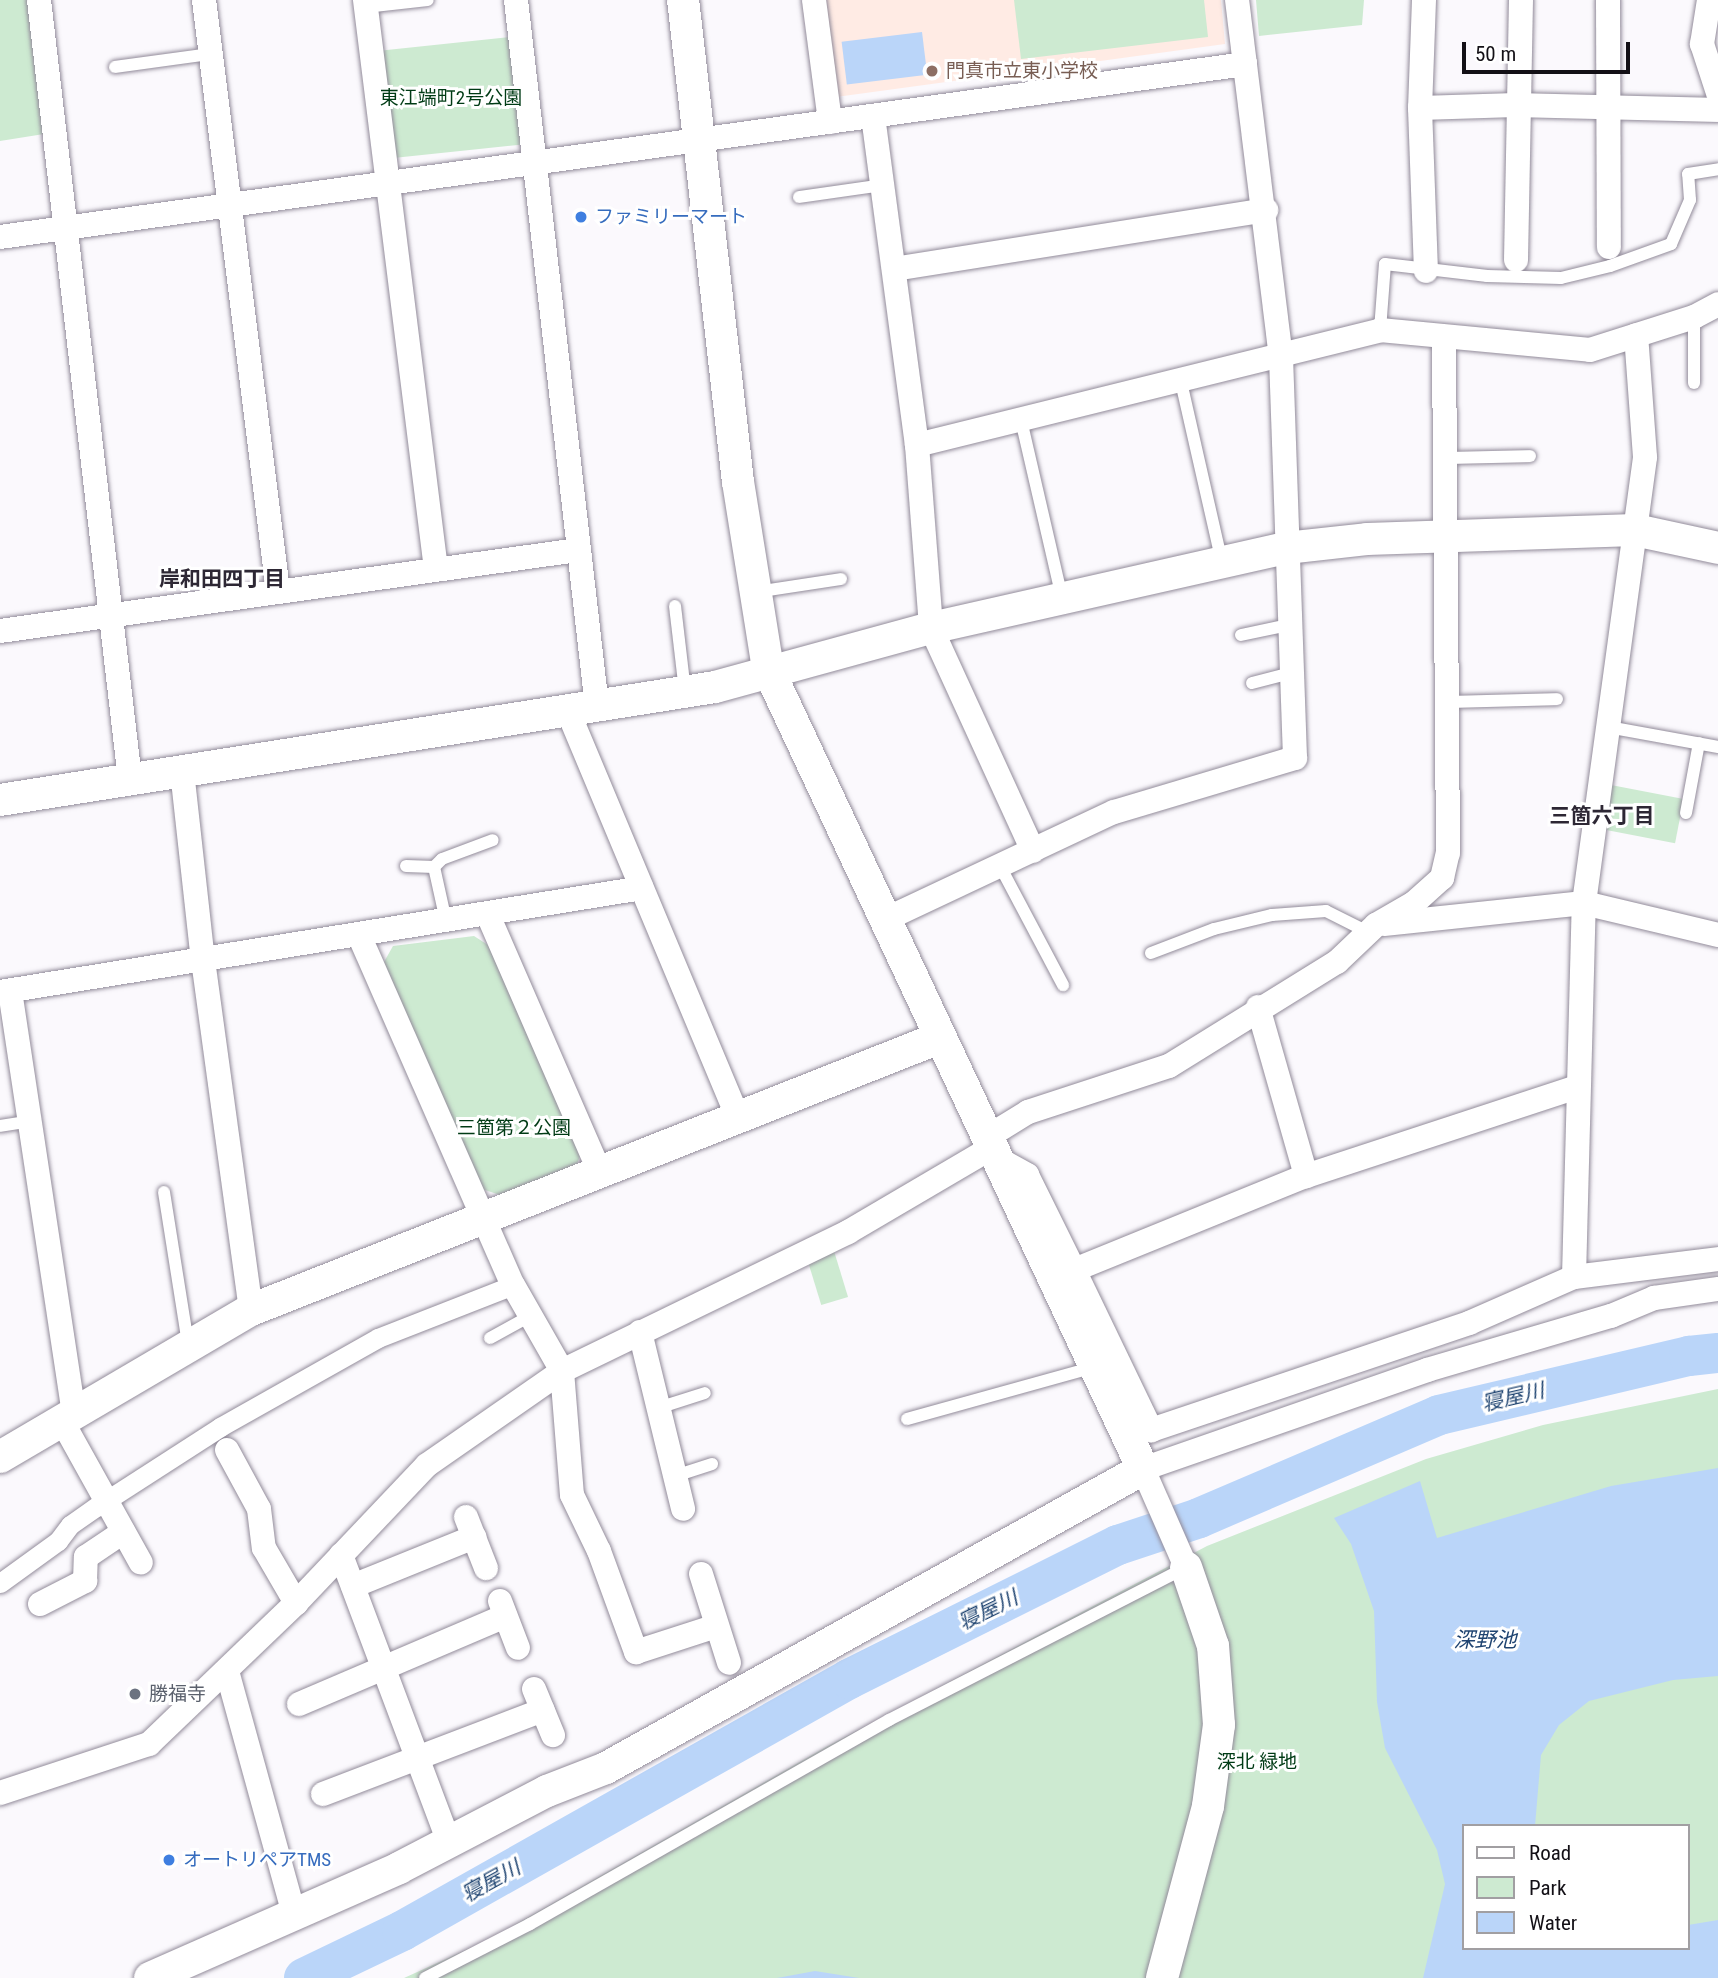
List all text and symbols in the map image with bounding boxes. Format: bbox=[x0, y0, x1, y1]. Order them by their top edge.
scale bar bbox=[1466, 28, 1634, 72]
text: 50 m bbox=[1475, 42, 1516, 66]
place label: 門真市立東小学校 bbox=[946, 60, 1098, 82]
marker: 門真市立東小学校 bbox=[924, 63, 940, 79]
park label: 東江端町2号公園 bbox=[380, 87, 522, 109]
place label: ファミリーマート bbox=[595, 206, 747, 228]
marker: ファミリーマート bbox=[573, 209, 589, 225]
district label: 岸和田四丁目 bbox=[159, 566, 285, 592]
district label: 三箇六丁目 bbox=[1550, 803, 1654, 829]
park label: 三箇第２公園 bbox=[457, 1117, 571, 1139]
water label: 寝屋川 bbox=[1479, 1378, 1547, 1416]
water label: 寝屋川 bbox=[954, 1585, 1022, 1635]
water label: 深野池 bbox=[1454, 1627, 1516, 1653]
place label: 勝福寺 bbox=[149, 1683, 206, 1705]
marker: 勝福寺 bbox=[127, 1686, 143, 1702]
park label: 深北 緑地 bbox=[1217, 1751, 1297, 1773]
legend bbox=[1462, 1824, 1690, 1950]
text: Road bbox=[1529, 1841, 1571, 1865]
place label: オートリペアTMS bbox=[183, 1849, 331, 1871]
marker: オートリペアTMS bbox=[161, 1852, 177, 1868]
water label: 寝屋川 bbox=[457, 1855, 525, 1907]
text: Park bbox=[1529, 1876, 1566, 1900]
text: Water bbox=[1529, 1911, 1577, 1935]

